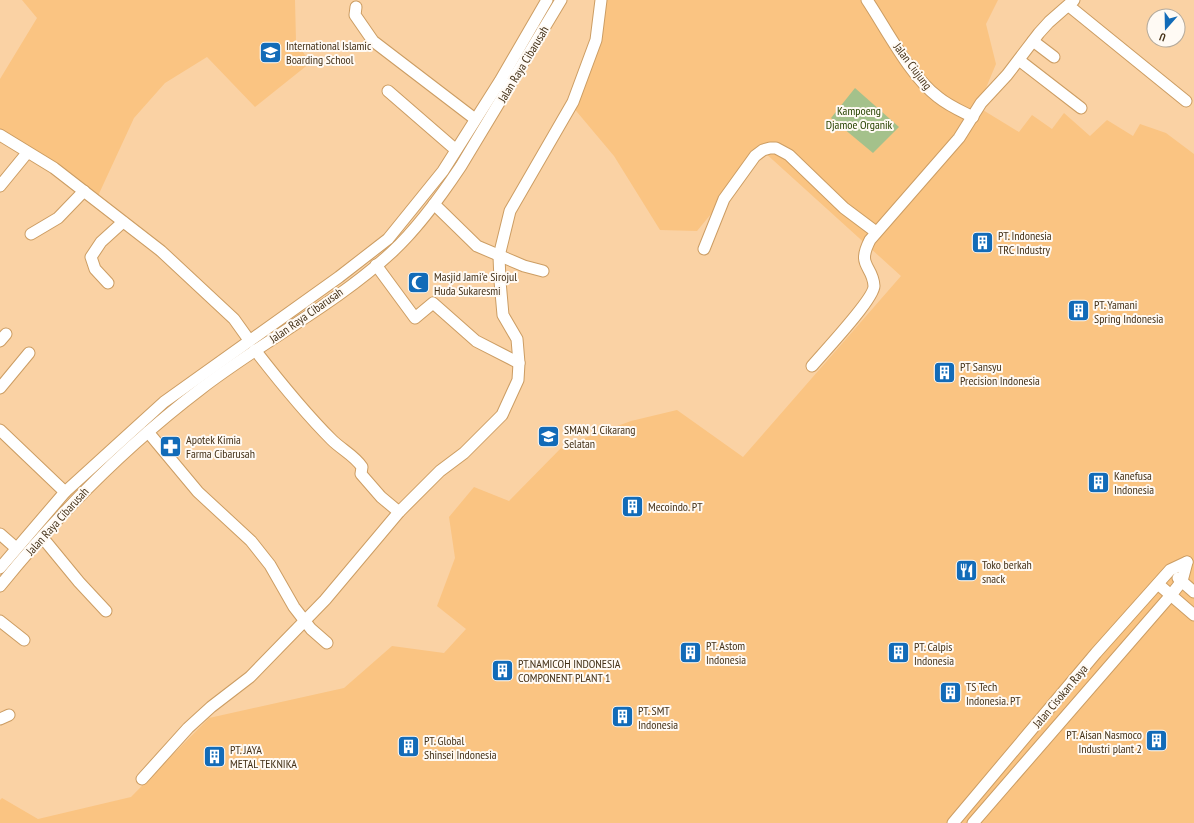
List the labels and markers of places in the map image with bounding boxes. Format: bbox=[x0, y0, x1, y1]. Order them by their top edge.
place label: International Islamic Boarding School bbox=[286, 38, 372, 67]
school or university icon: International Islamic Boarding School bbox=[258, 39, 284, 65]
place label: PT. Indonesia TRC Industry bbox=[998, 228, 1052, 257]
building icon: PT. Indonesia TRC Industry bbox=[970, 229, 996, 255]
place label: Masjid Jami'e Sirojul Huda Sukaresmi bbox=[434, 269, 517, 298]
mosque icon: Masjid Jami'e Sirojul Huda Sukaresmi bbox=[406, 270, 432, 296]
place label: PT. Yamani Spring Indonesia bbox=[1094, 297, 1164, 326]
building icon: PT. Yamani Spring Indonesia bbox=[1066, 298, 1092, 324]
place label: PT Sansyu Precision Indonesia bbox=[960, 359, 1040, 388]
building icon: PT Sansyu Precision Indonesia bbox=[931, 360, 957, 386]
place label: SMAN 1 Cikarang Selatan bbox=[564, 422, 636, 451]
school or university icon: SMAN 1 Cikarang Selatan bbox=[535, 423, 561, 449]
place label: Apotek Kimia Farma Cibarusah bbox=[186, 432, 255, 461]
pharmacy icon: Apotek Kimia Farma Cibarusah bbox=[157, 433, 183, 459]
place label: Kanefusa Indonesia bbox=[1114, 468, 1154, 497]
building icon: Kanefusa Indonesia bbox=[1086, 469, 1112, 495]
building icon: Mecoindo. PT bbox=[619, 493, 645, 519]
place label: Mecoindo. PT bbox=[648, 499, 703, 514]
place label: Toko berkah snack bbox=[982, 557, 1032, 586]
restaurant icon: Toko berkah snack bbox=[954, 558, 980, 584]
place label: PT. Astom Indonesia bbox=[706, 638, 746, 667]
building icon: PT. Astom Indonesia bbox=[678, 639, 704, 665]
place label: PT. Calpis Indonesia bbox=[914, 639, 954, 668]
building icon: PT. Calpis Indonesia bbox=[885, 640, 911, 666]
place label: PT.NAMICOH INDONESIA COMPONENT PLANT 1 bbox=[518, 656, 621, 685]
building icon: PT.NAMICOH INDONESIA COMPONENT PLANT 1 bbox=[489, 657, 515, 683]
place label: TS Tech Indonesia. PT bbox=[966, 679, 1021, 708]
building icon: TS Tech Indonesia. PT bbox=[938, 680, 964, 706]
place label: PT. SMT Indonesia bbox=[638, 703, 678, 732]
building icon: PT. SMT Indonesia bbox=[609, 704, 635, 730]
place label: PT. Aisan Nasmoco Industri plant 2 bbox=[1066, 727, 1142, 756]
building icon: PT. Aisan Nasmoco Industri plant 2 bbox=[1144, 728, 1170, 754]
place label: PT. Global Shinsei Indonesia bbox=[424, 733, 497, 762]
building icon: PT. Global Shinsei Indonesia bbox=[395, 734, 421, 760]
place label: PT. JAYA METAL TEKNIKA bbox=[230, 742, 297, 771]
building icon: PT. JAYA METAL TEKNIKA bbox=[202, 743, 228, 769]

